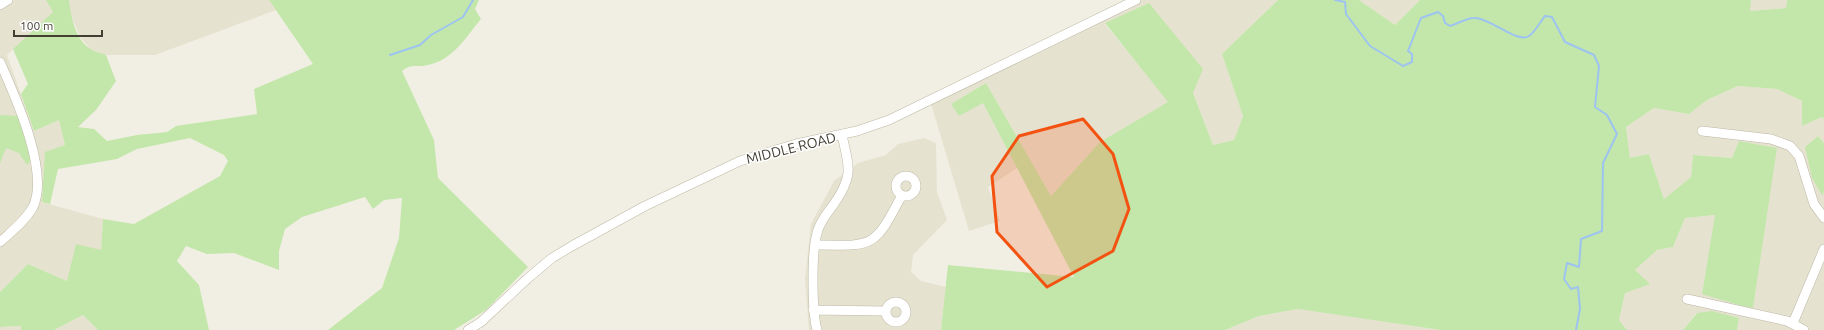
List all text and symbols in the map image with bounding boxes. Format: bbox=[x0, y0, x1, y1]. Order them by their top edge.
scale bar bbox=[14, 12, 102, 38]
text: 100 m bbox=[20, 19, 53, 32]
street label: MIDDLE ROAD bbox=[744, 129, 838, 167]

